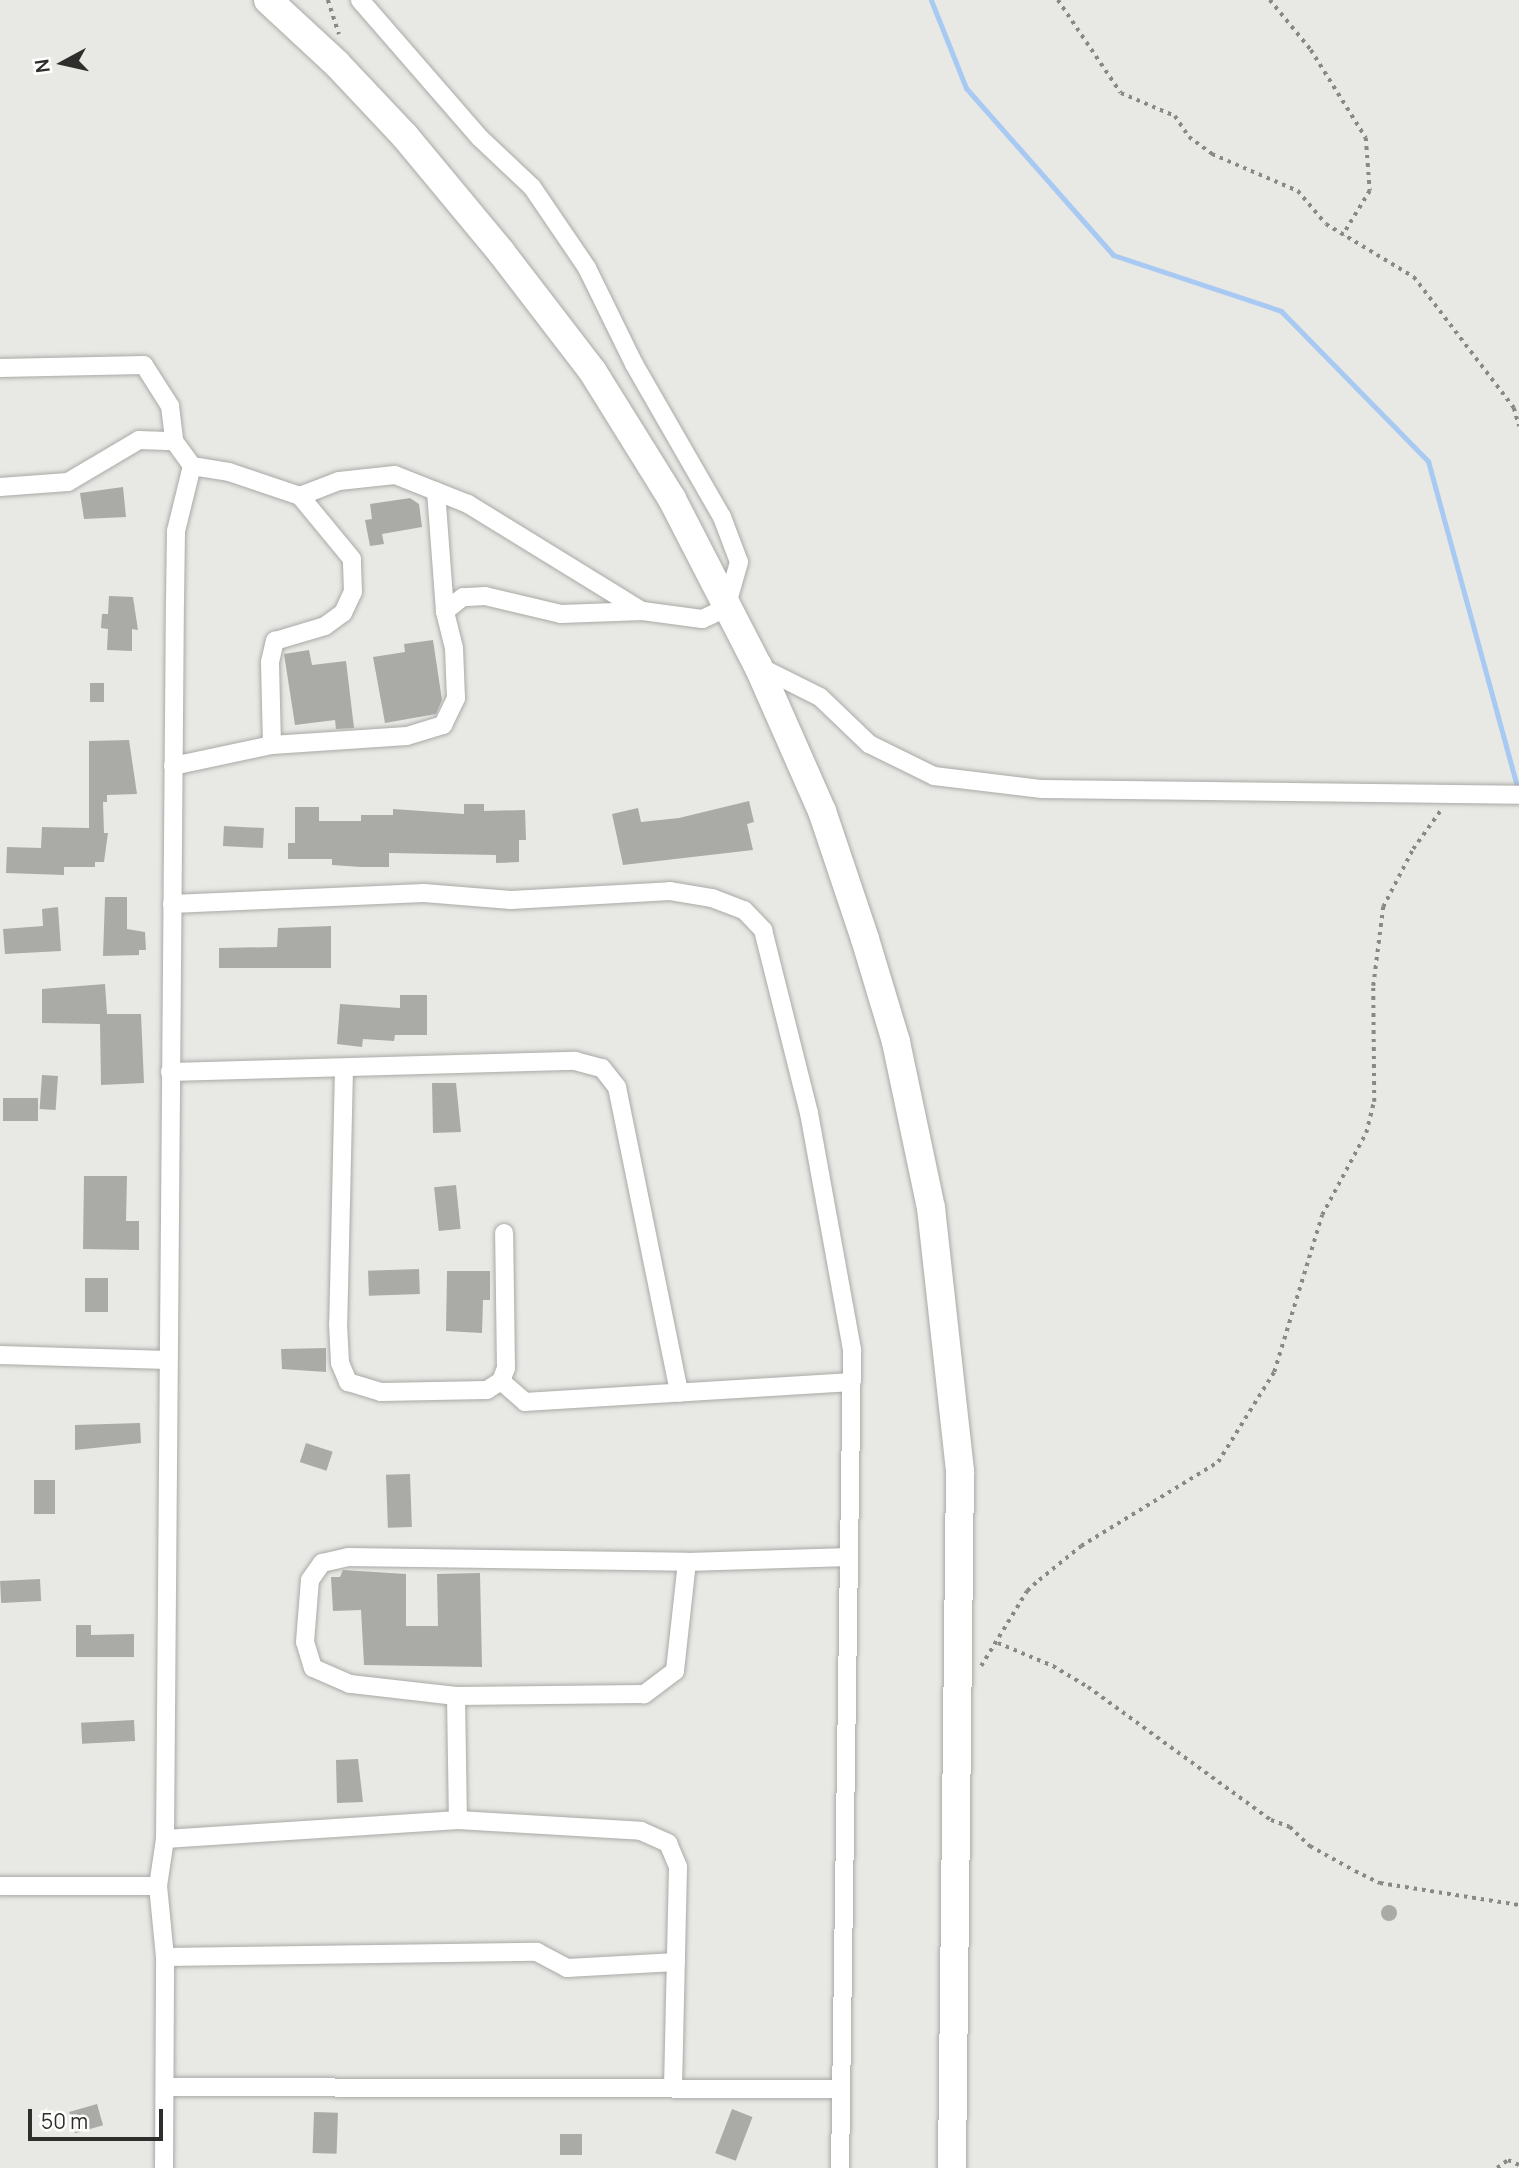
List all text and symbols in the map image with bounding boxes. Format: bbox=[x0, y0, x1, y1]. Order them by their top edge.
north arrow bbox=[28, 28, 98, 98]
text: N bbox=[28, 57, 56, 74]
scale bar bbox=[32, 2094, 166, 2138]
text: 50 m bbox=[41, 2107, 88, 2135]

